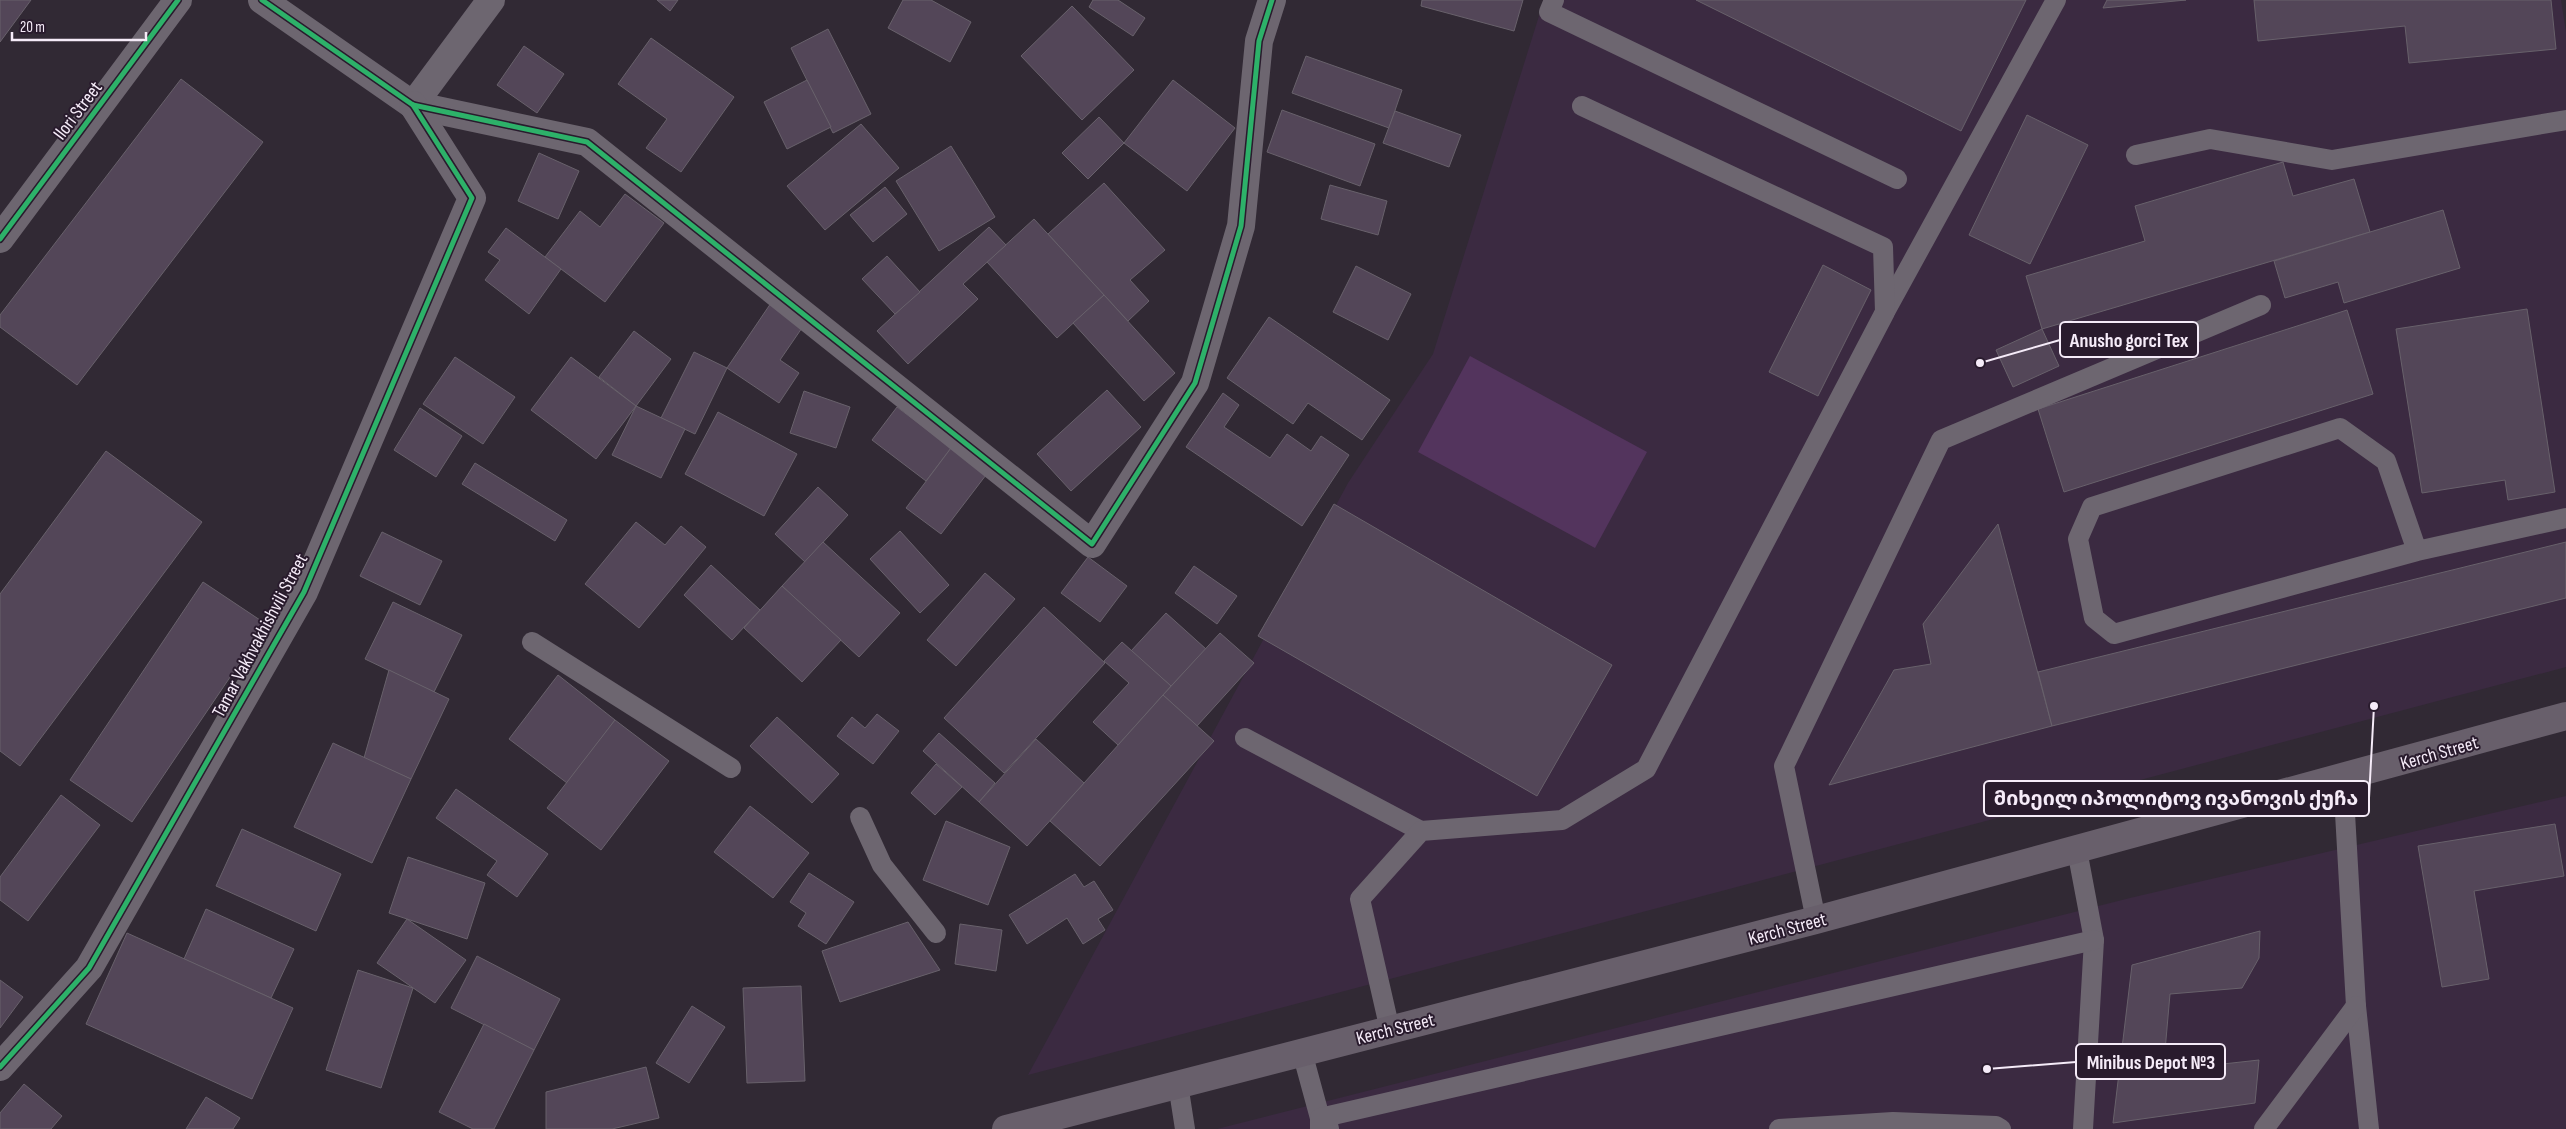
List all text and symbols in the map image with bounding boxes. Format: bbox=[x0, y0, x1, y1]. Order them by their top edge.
scale bar bbox=[12, 10, 146, 42]
text: 20 m bbox=[20, 18, 45, 37]
street label: Ilori Street bbox=[49, 77, 108, 145]
callout: Anusho gorci Tex bbox=[2060, 322, 2198, 357]
text: Anusho gorci Tex bbox=[2069, 329, 2189, 353]
street label: Tamar Vakhvakhishvili Street bbox=[207, 550, 313, 721]
street label: Kerch Street bbox=[2398, 731, 2481, 776]
callout: მიხეილ იპოლიტოვ ივანოვის ქუჩა bbox=[1984, 781, 2369, 816]
text: მიხეილ იპოლიტოვ ივანოვის ქუჩა bbox=[1994, 787, 2358, 811]
street label: Kerch Street bbox=[1746, 908, 1829, 951]
street label: Kerch Street bbox=[1354, 1009, 1437, 1050]
callout: Minibus Depot №3 bbox=[2076, 1044, 2225, 1079]
text: Minibus Depot №3 bbox=[2087, 1051, 2215, 1075]

